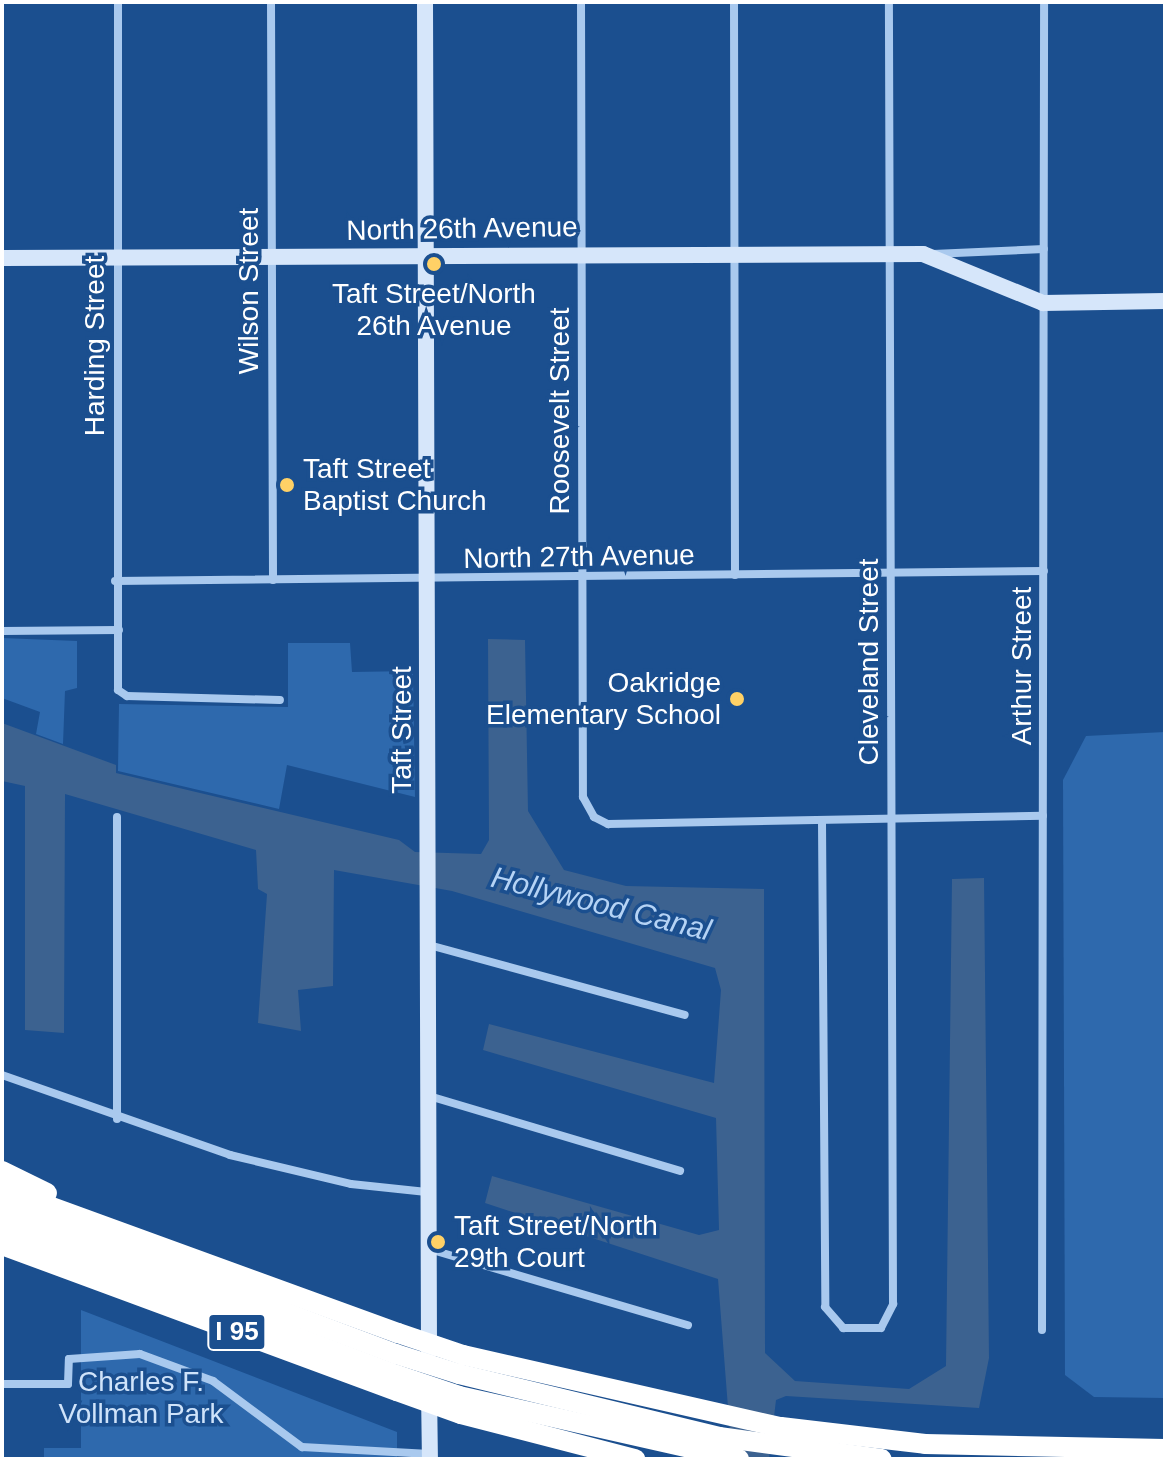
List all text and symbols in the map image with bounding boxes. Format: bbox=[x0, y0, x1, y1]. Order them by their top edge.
street label: Wilson Street bbox=[232, 208, 266, 374]
street label: North 26th Avenue bbox=[345, 210, 579, 248]
marker: Taft Street/North 26th Avenue bbox=[425, 255, 443, 273]
street label: Harding Street bbox=[78, 256, 112, 436]
place label: Taft Street/North 26th Avenue bbox=[332, 277, 536, 343]
street label: Roosevelt Street bbox=[543, 308, 577, 514]
place label: Taft Street Baptist Church bbox=[303, 452, 487, 518]
marker: Taft Street Baptist Church bbox=[278, 476, 296, 494]
street label: North 27th Avenue bbox=[462, 538, 696, 576]
street label: Cleveland Street bbox=[852, 558, 886, 766]
street label: Arthur Street bbox=[1005, 587, 1039, 745]
street label: Taft Street bbox=[385, 666, 419, 794]
place label: Oakridge Elementary School bbox=[486, 666, 721, 732]
marker: Oakridge Elementary School bbox=[728, 690, 746, 708]
water label: Hollywood Canal bbox=[487, 859, 715, 949]
place label: Taft Street/North 29th Court bbox=[454, 1209, 658, 1275]
marker: Taft Street/North 29th Court bbox=[429, 1233, 447, 1251]
road number: I 95 bbox=[207, 1310, 267, 1354]
park label: Charles F. Vollman Park bbox=[59, 1365, 223, 1431]

